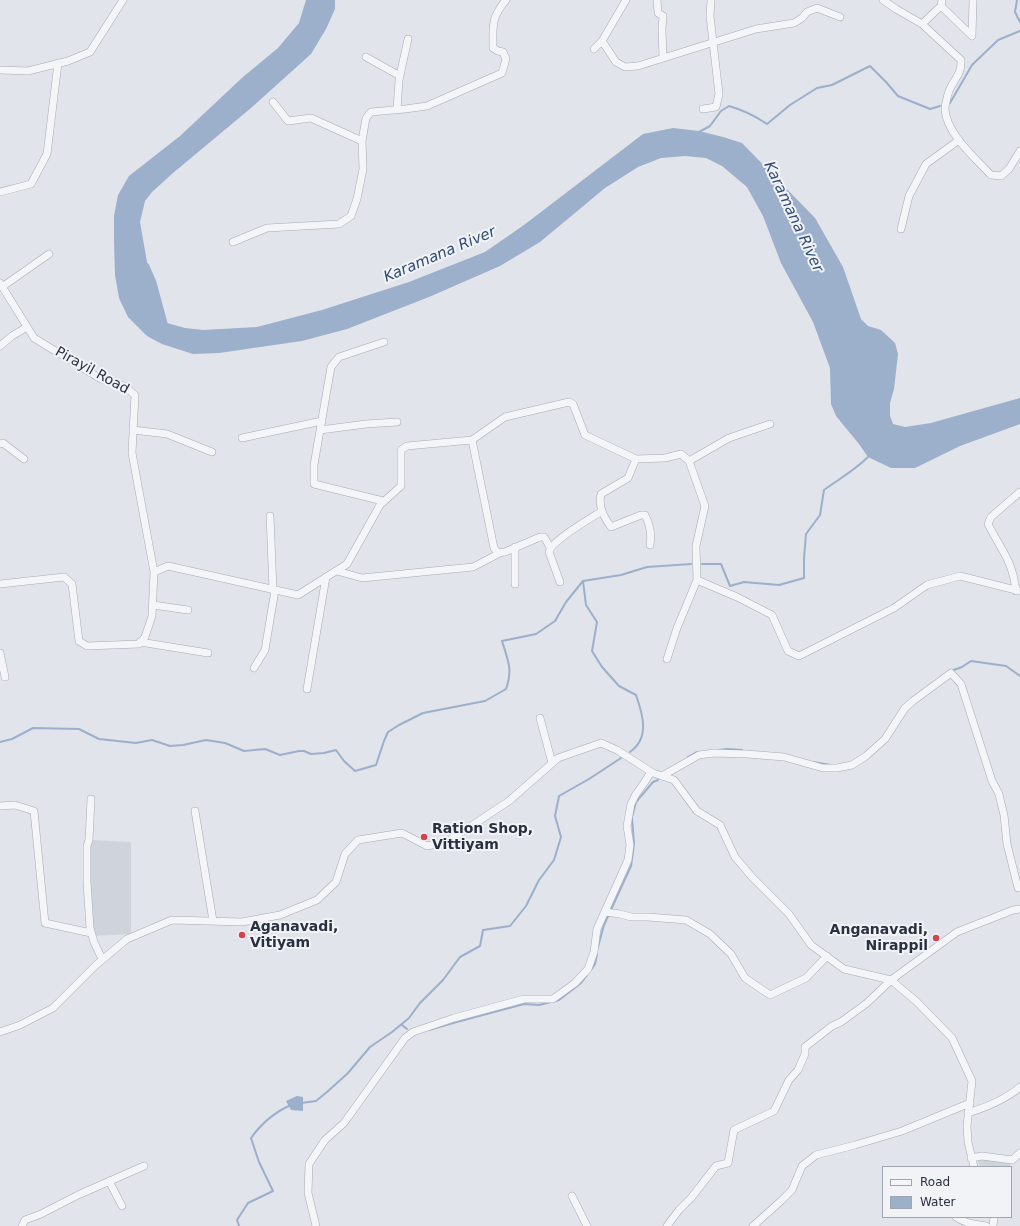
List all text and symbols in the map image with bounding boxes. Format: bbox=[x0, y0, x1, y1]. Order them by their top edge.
water label: Karamana River bbox=[759, 159, 827, 275]
water label: Karamana River bbox=[381, 223, 499, 287]
street label: Pirayil Road bbox=[52, 344, 132, 398]
place label: Ration Shop, Vittiyam bbox=[432, 821, 533, 854]
marker: Ration Shop, Vittiyam bbox=[419, 832, 429, 842]
place label: Aganavadi, Vitiyam bbox=[250, 919, 338, 952]
place label: Anganavadi, Nirappil bbox=[830, 922, 928, 954]
marker: Aganavadi, Vitiyam bbox=[237, 930, 247, 940]
marker: Anganavadi, Nirappil bbox=[931, 933, 941, 943]
legend bbox=[882, 1166, 1012, 1218]
text: Road bbox=[920, 1175, 950, 1189]
text: Water bbox=[920, 1195, 955, 1209]

